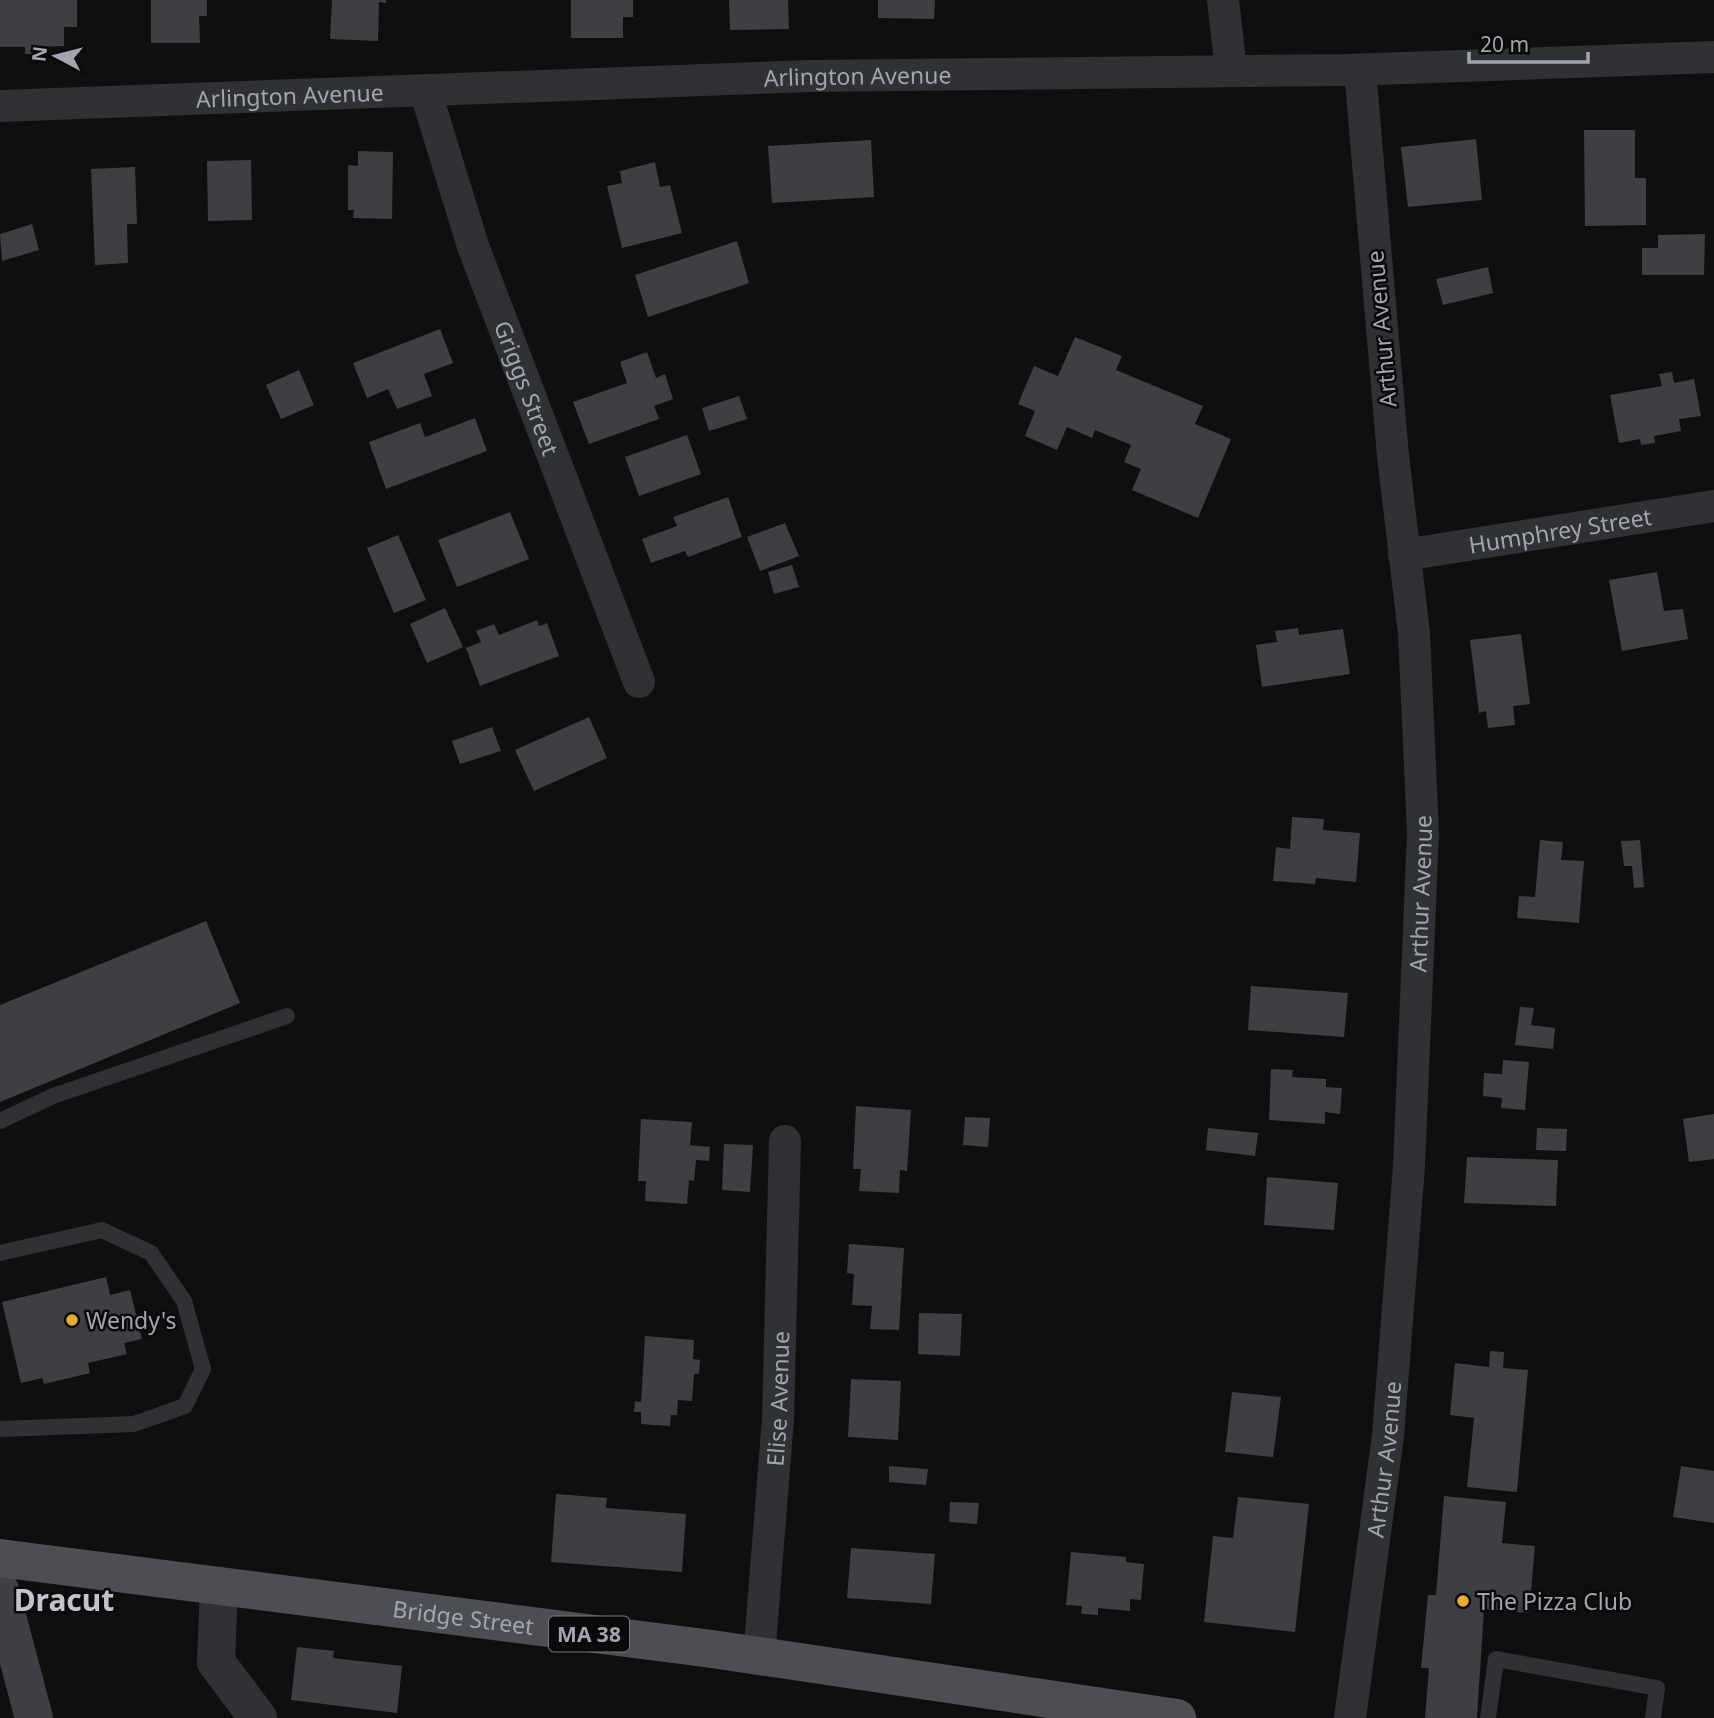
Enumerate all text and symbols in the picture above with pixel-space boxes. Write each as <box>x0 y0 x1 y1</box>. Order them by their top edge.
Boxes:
north arrow <box>21 21 91 91</box>
scale bar <box>1469 21 1588 65</box>
text: 20 m <box>1480 30 1529 58</box>
text: N <box>25 45 53 63</box>
street label: Arlington Avenue <box>763 58 951 94</box>
street label: Arlington Avenue <box>195 76 384 115</box>
street label: Arthur Avenue <box>1358 249 1404 409</box>
street label: Griggs Street <box>487 316 567 460</box>
street label: Humphrey Street <box>1466 500 1654 561</box>
street label: Arthur Avenue <box>1401 814 1439 973</box>
place label: Wendy's <box>86 1304 176 1336</box>
marker: Wendy's <box>64 1312 80 1328</box>
street label: Elise Avenue <box>758 1331 796 1468</box>
street label: Arthur Avenue <box>1358 1380 1408 1539</box>
district label: Dracut <box>14 1579 114 1620</box>
place label: The Pizza Club <box>1477 1585 1632 1617</box>
street label: Bridge Street <box>391 1592 536 1642</box>
marker: The Pizza Club <box>1455 1593 1471 1609</box>
road number: MA 38 <box>549 1616 629 1652</box>

